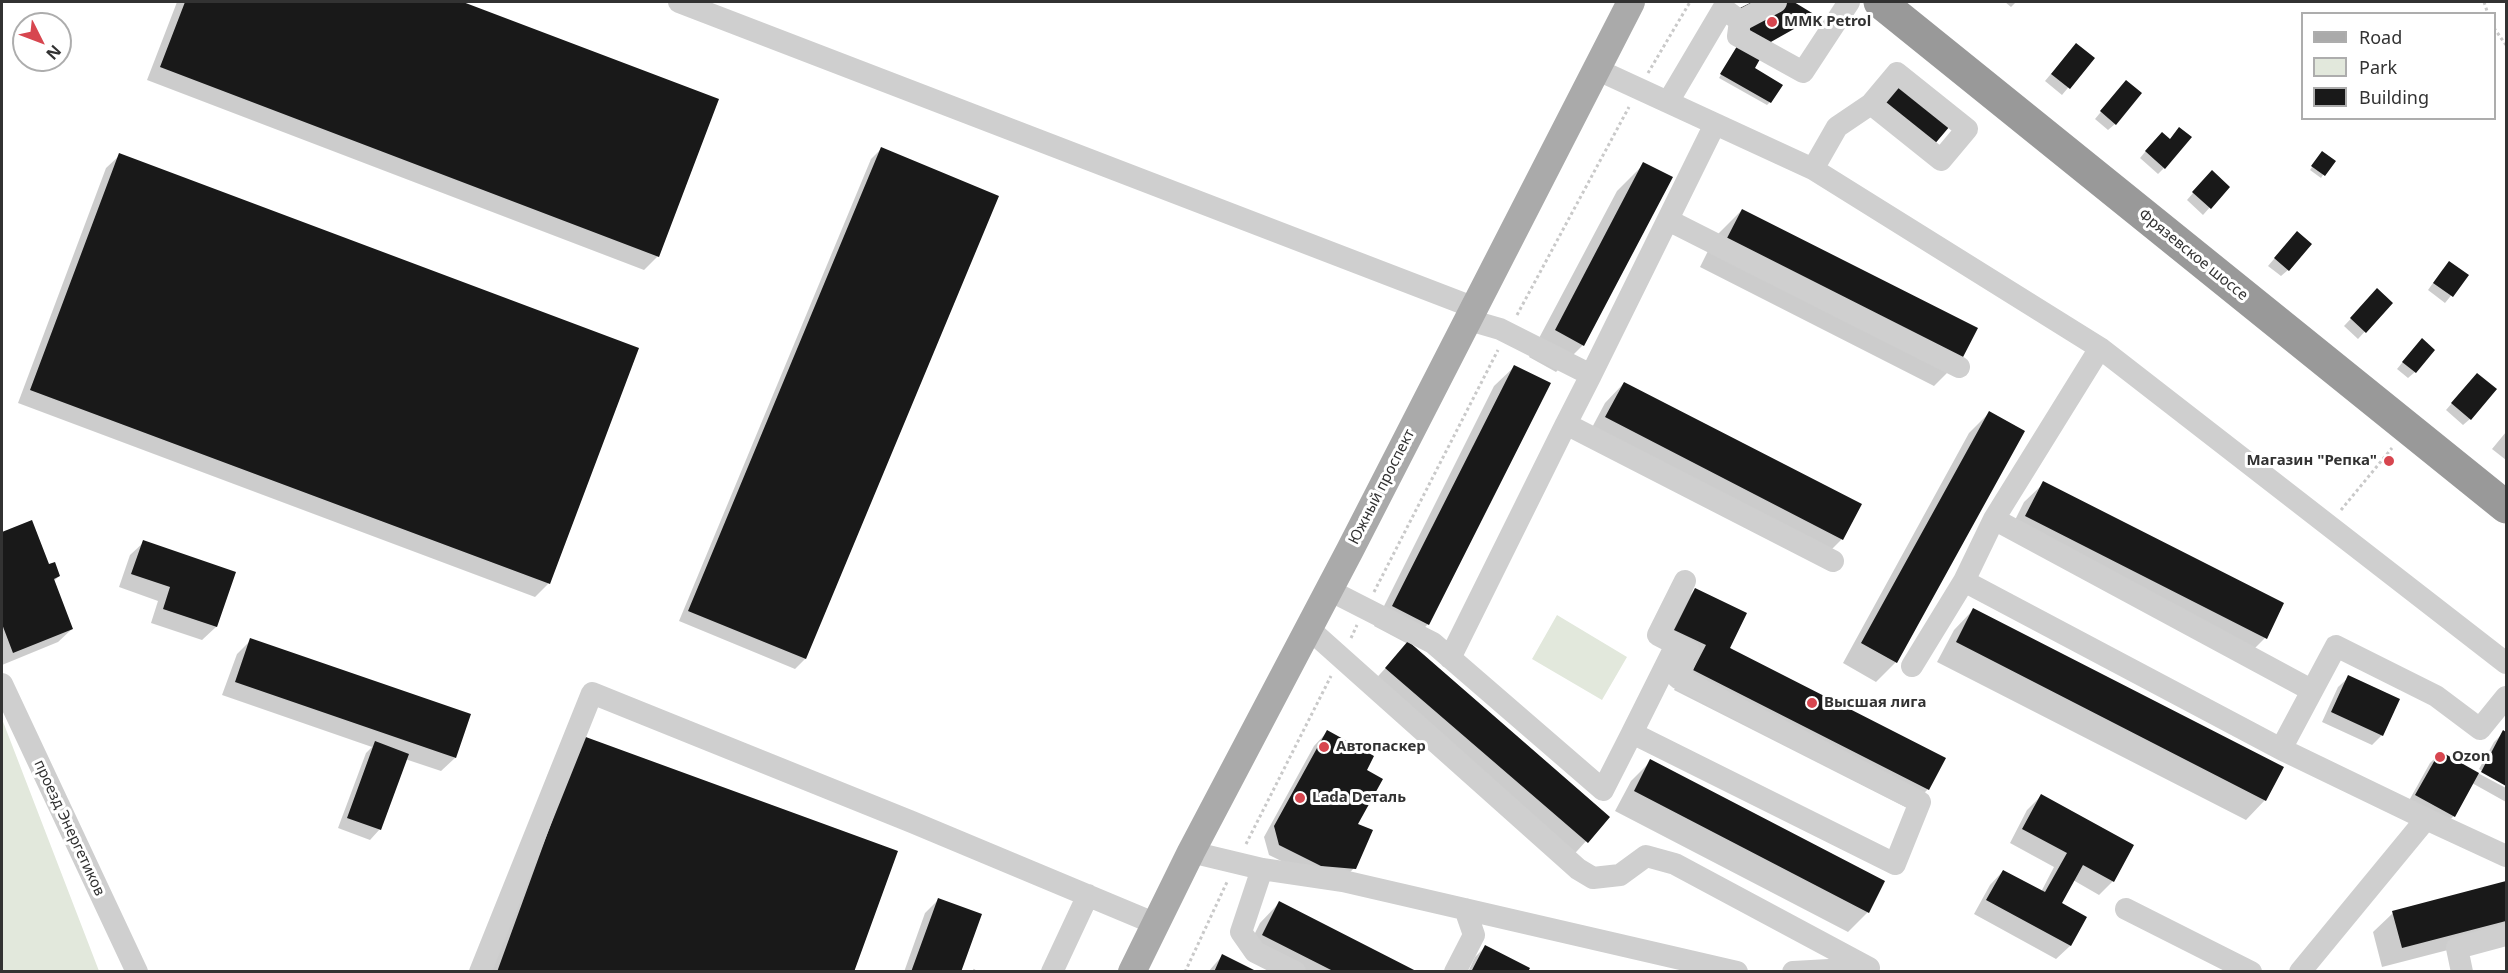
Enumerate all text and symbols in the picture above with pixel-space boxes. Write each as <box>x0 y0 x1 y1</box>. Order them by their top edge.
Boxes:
north arrow <box>12 12 72 72</box>
legend <box>2301 12 2496 120</box>
place label: MMK Petrol <box>1784 13 1871 31</box>
marker: MMK Petrol <box>1765 15 1779 29</box>
text: Road <box>2359 25 2402 49</box>
text: N <box>41 41 66 65</box>
text: Park <box>2359 55 2397 79</box>
text: Building <box>2359 85 2429 109</box>
street label: Фрязевское шоссе <box>2135 205 2251 305</box>
street label: Южный проспект <box>1345 426 1419 548</box>
place label: Магазин "Репка" <box>2246 452 2377 470</box>
marker: Магазин "Репка" <box>2382 454 2396 468</box>
place label: Высшая лига <box>1824 694 1926 712</box>
marker: Высшая лига <box>1805 696 1819 710</box>
place label: Автопаскер <box>1336 738 1426 756</box>
marker: Автопаскер <box>1317 740 1331 754</box>
place label: Ozon <box>2452 748 2490 766</box>
marker: Ozon <box>2433 750 2447 764</box>
street label: проезд Энергетиков <box>30 757 108 899</box>
place label: Lada Dеталь <box>1312 789 1406 807</box>
marker: Lada Dеталь <box>1293 791 1307 805</box>

